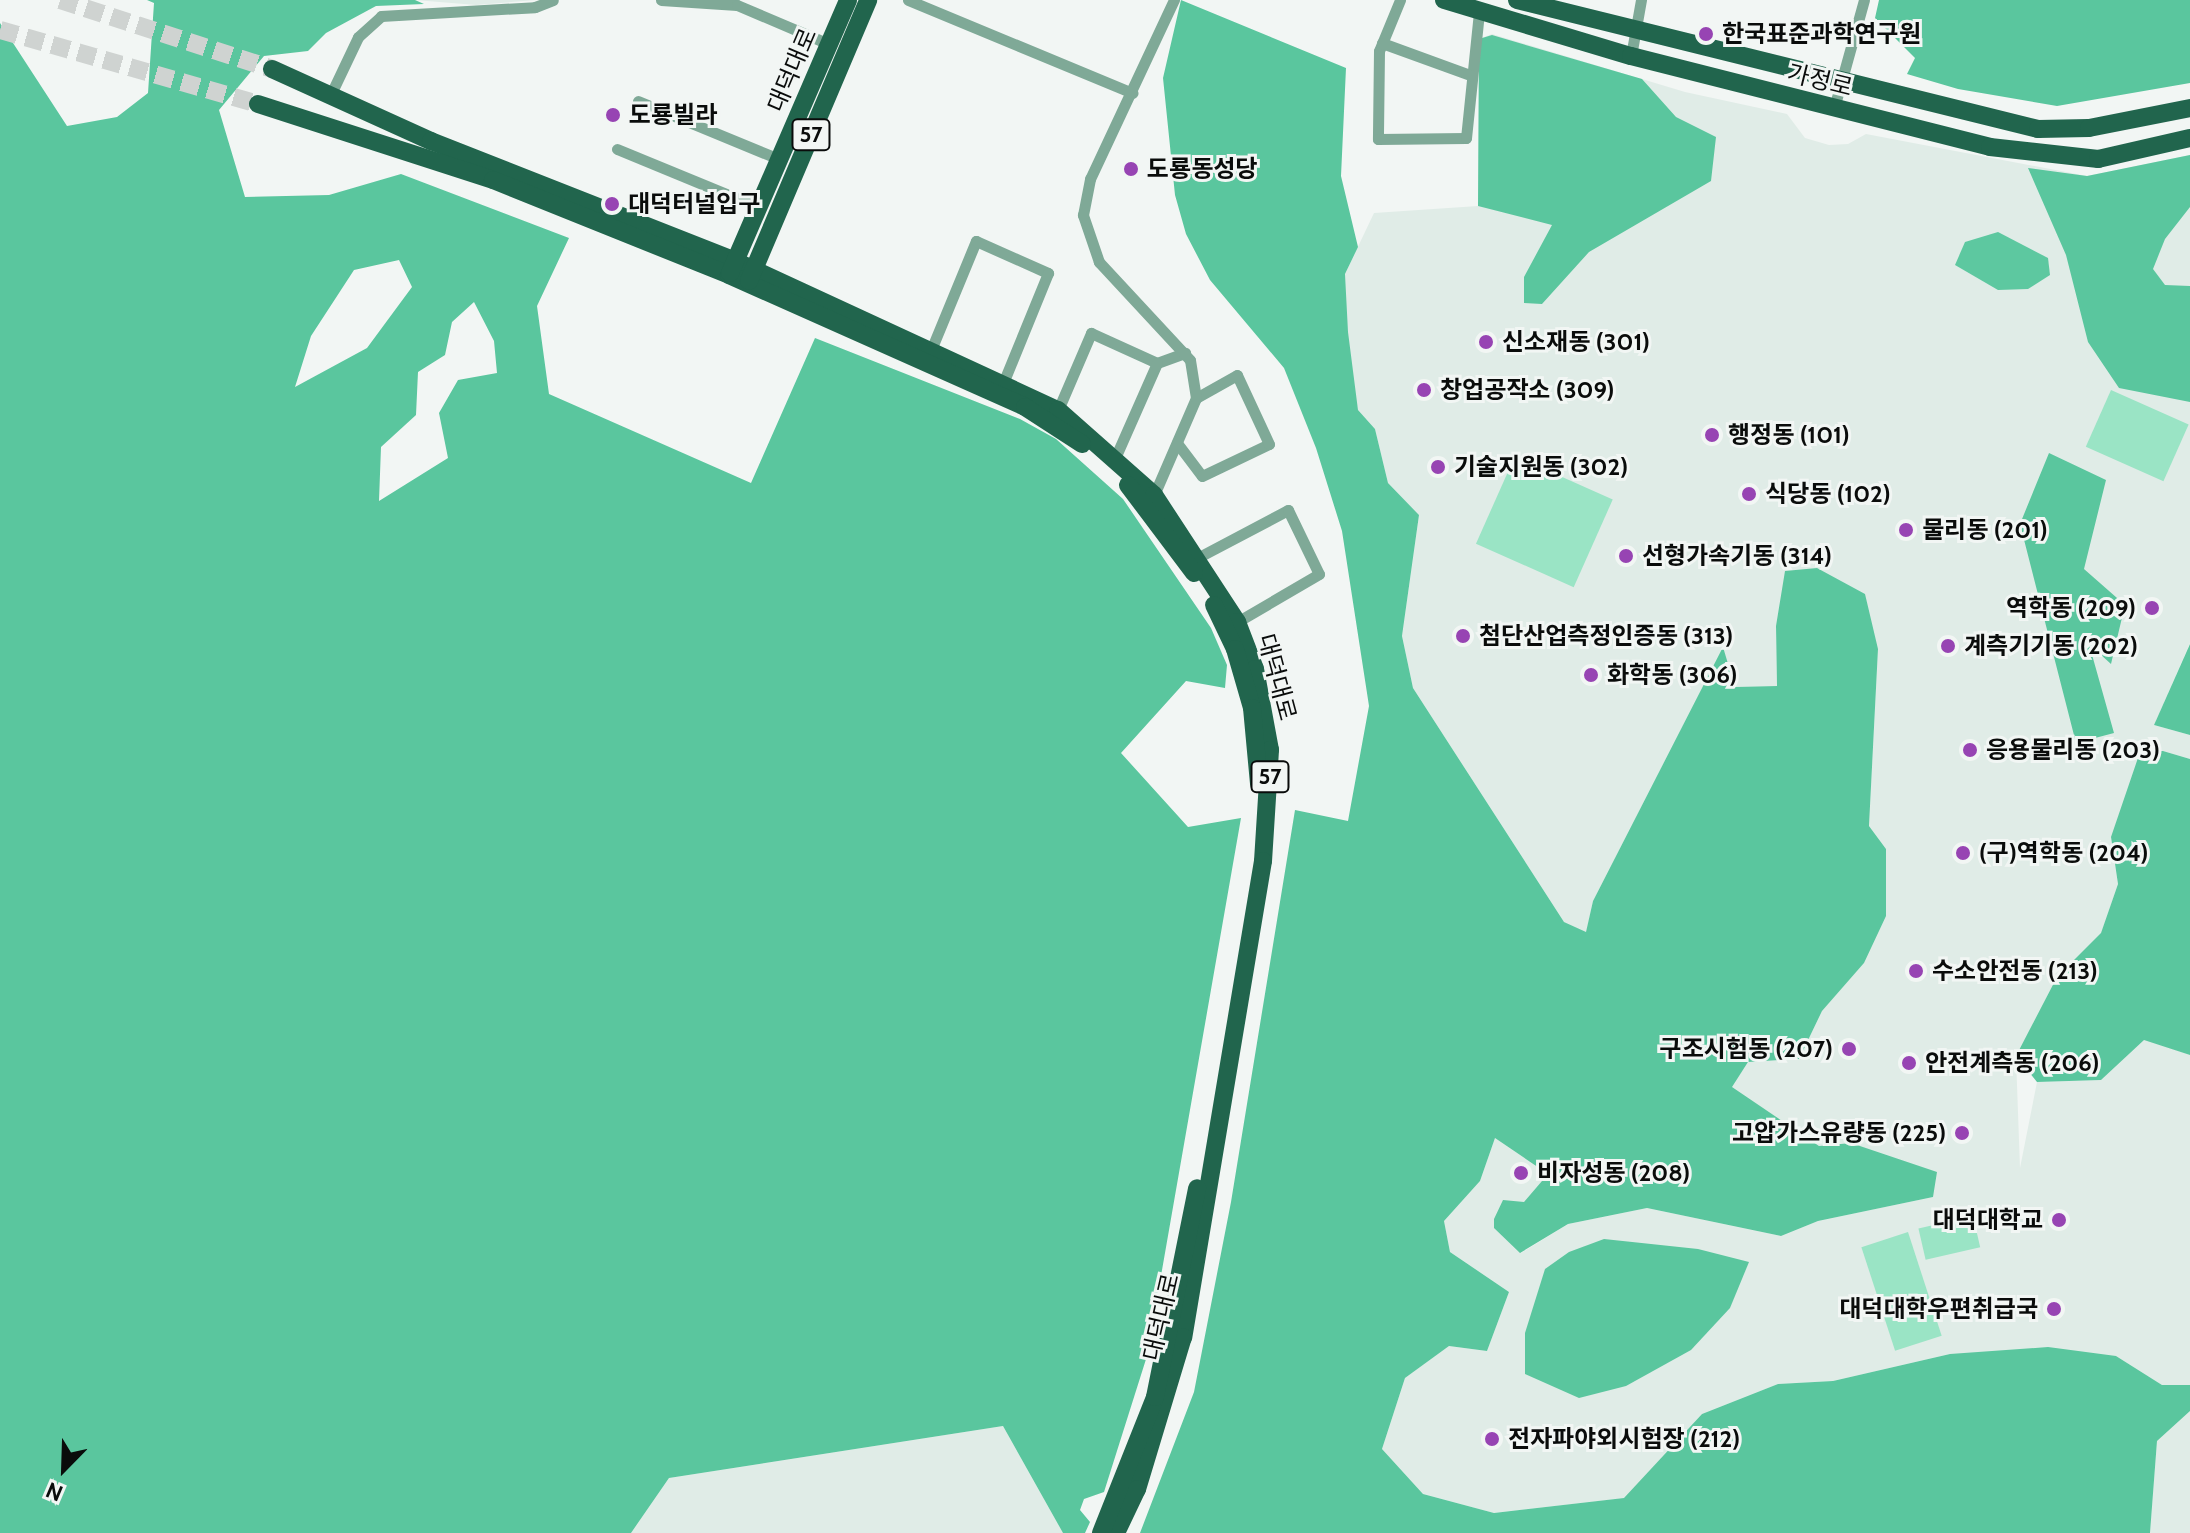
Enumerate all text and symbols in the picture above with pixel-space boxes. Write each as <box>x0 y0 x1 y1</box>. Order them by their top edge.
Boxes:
place label: 한국표준과학연구원 <box>1722 20 1921 48</box>
street label: 대덕대로 <box>761 24 823 116</box>
marker: 한국표준과학연구원 <box>1697 25 1715 43</box>
street label: 가정로 <box>1784 58 1856 102</box>
place label: 도룡빌라 <box>629 101 717 129</box>
marker: 도룡빌라 <box>604 106 622 124</box>
road number: 57 <box>791 117 831 153</box>
place label: 도룡동성당 <box>1147 155 1257 183</box>
marker: 도룡동성당 <box>1122 160 1140 178</box>
place label: 대덕터널입구 <box>628 190 760 218</box>
marker: 대덕터널입구 <box>603 195 621 213</box>
place label: 신소재동 (301) <box>1502 328 1650 356</box>
marker: 신소재동 (301) <box>1477 333 1495 351</box>
place label: 창업공작소 (309) <box>1440 376 1614 404</box>
marker: 창업공작소 (309) <box>1415 381 1433 399</box>
place label: 행정동 (101) <box>1728 421 1850 449</box>
marker: 행정동 (101) <box>1703 426 1721 444</box>
place label: 기술지원동 (302) <box>1454 453 1628 481</box>
marker: 기술지원동 (302) <box>1429 458 1447 476</box>
place label: 식당동 (102) <box>1765 480 1891 508</box>
marker: 식당동 (102) <box>1740 485 1758 503</box>
place label: 물리동 (201) <box>1922 516 2048 544</box>
marker: 물리동 (201) <box>1897 521 1915 539</box>
place label: 선형가속기동 (314) <box>1642 542 1832 570</box>
marker: 선형가속기동 (314) <box>1617 547 1635 565</box>
place label: 역학동 (209) <box>2006 594 2136 622</box>
marker: 역학동 (209) <box>2143 599 2161 617</box>
place label: 첨단산업측정인증동 (313) <box>1479 622 1733 650</box>
marker: 첨단산업측정인증동 (313) <box>1454 627 1472 645</box>
street label: 대덕대로 <box>1252 631 1302 723</box>
place label: 계측기기동 (202) <box>1964 632 2138 660</box>
marker: 계측기기동 (202) <box>1939 637 1957 655</box>
place label: 화학동 (306) <box>1607 661 1737 689</box>
marker: 화학동 (306) <box>1582 666 1600 684</box>
place label: 응용물리동 (203) <box>1986 736 2160 764</box>
marker: 응용물리동 (203) <box>1961 741 1979 759</box>
road number: 57 <box>1250 759 1290 795</box>
place label: (구)역학동 (204) <box>1979 839 2148 867</box>
marker: (구)역학동 (204) <box>1954 844 1972 862</box>
place label: 수소안전동 (213) <box>1932 957 2098 985</box>
marker: 수소안전동 (213) <box>1907 962 1925 980</box>
place label: 구조시험동 (207) <box>1660 1035 1833 1063</box>
marker: 구조시험동 (207) <box>1840 1040 1858 1058</box>
place label: 안전계측동 (206) <box>1925 1049 2099 1077</box>
marker: 안전계측동 (206) <box>1900 1054 1918 1072</box>
place label: 고압가스유량동 (225) <box>1732 1119 1946 1147</box>
marker: 고압가스유량동 (225) <box>1953 1124 1971 1142</box>
place label: 비자성동 (208) <box>1537 1159 1690 1187</box>
marker: 비자성동 (208) <box>1512 1164 1530 1182</box>
place label: 대덕대학교 <box>1933 1206 2043 1234</box>
marker: 대덕대학교 <box>2050 1211 2068 1229</box>
street label: 대덕대로 <box>1137 1271 1185 1363</box>
place label: 대덕대학우편취급국 <box>1839 1295 2038 1323</box>
marker: 대덕대학우편취급국 <box>2045 1300 2063 1318</box>
place label: 전자파야외시험장 (212) <box>1508 1425 1740 1453</box>
north arrow <box>24 1429 104 1509</box>
marker: 전자파야외시험장 (212) <box>1483 1430 1501 1448</box>
text: N <box>42 1476 67 1507</box>

